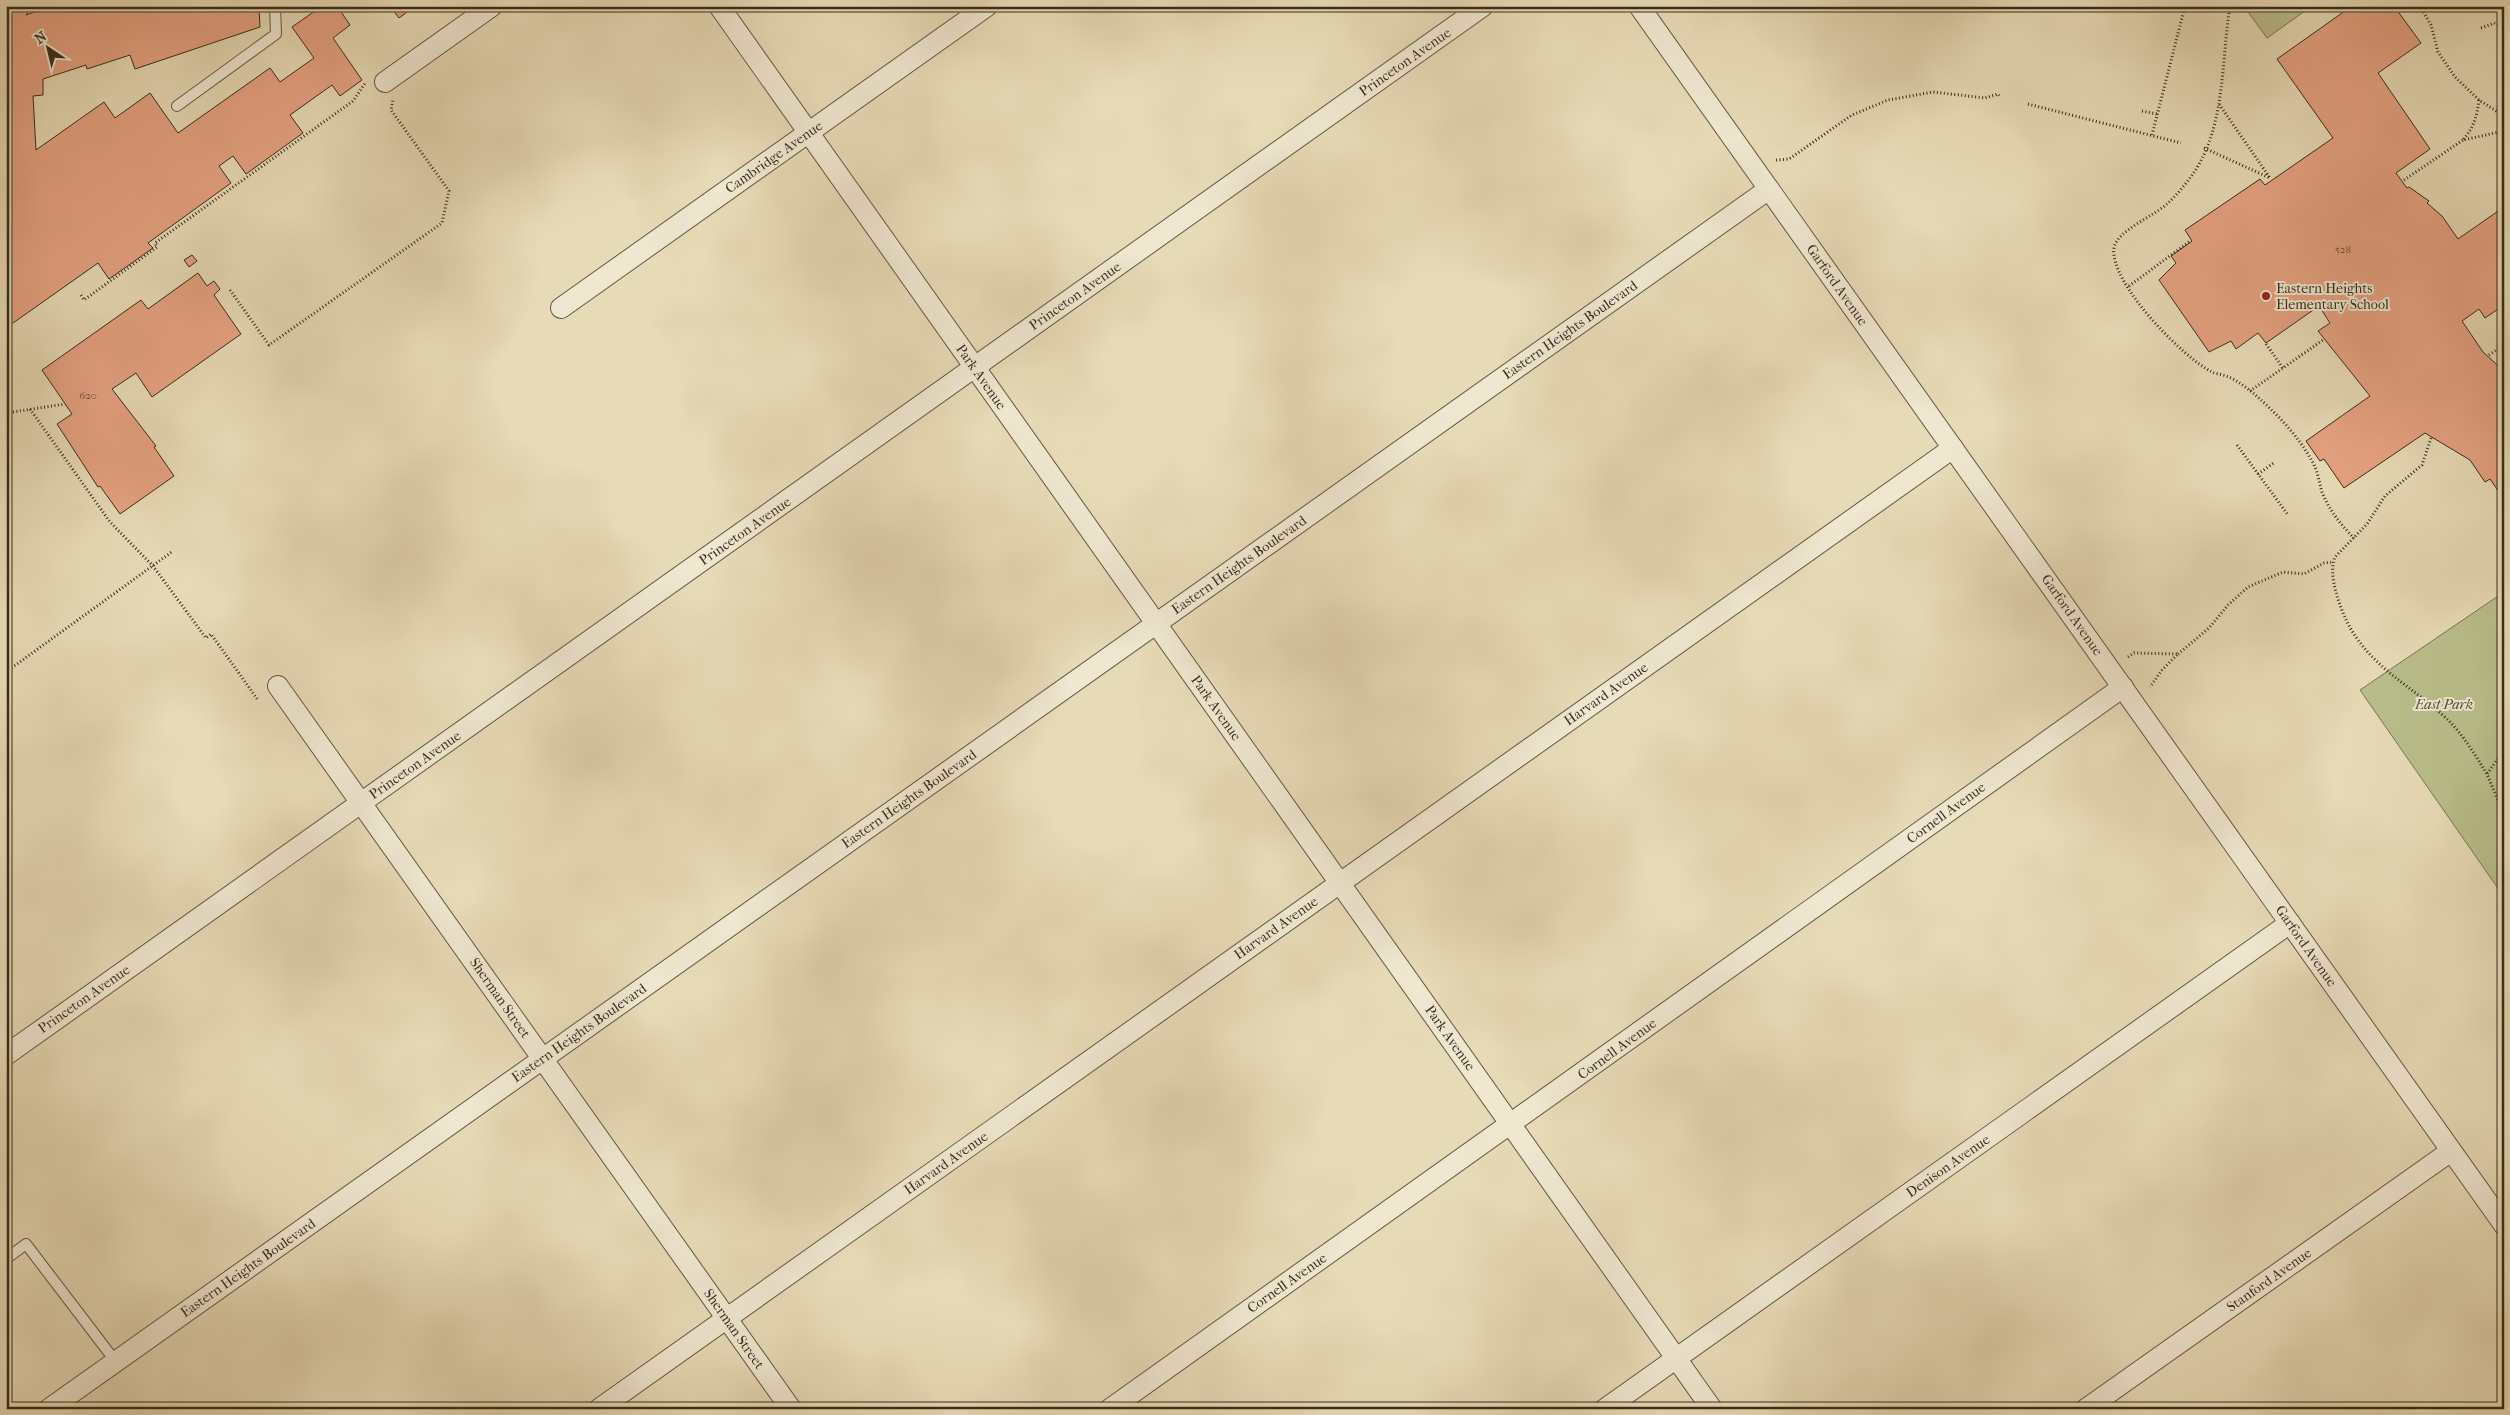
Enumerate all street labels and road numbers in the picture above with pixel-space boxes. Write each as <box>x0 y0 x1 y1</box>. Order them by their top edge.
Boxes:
street label: Princeton Avenue <box>1356 24 1454 100</box>
street label: Cambridge Avenue <box>722 117 826 197</box>
street label: Garford Avenue <box>1803 241 1871 329</box>
street label: Princeton Avenue <box>1026 258 1124 334</box>
street label: Eastern Heights Boulevard <box>1499 277 1641 383</box>
street label: Park Avenue <box>952 341 1010 413</box>
street label: Princeton Avenue <box>696 493 794 569</box>
street label: Eastern Heights Boulevard <box>1168 512 1310 618</box>
street label: Garford Avenue <box>2038 571 2106 659</box>
street label: Harvard Avenue <box>1561 659 1651 729</box>
street label: Park Avenue <box>1187 672 1245 744</box>
street label: Princeton Avenue <box>366 727 464 803</box>
street label: Eastern Heights Boulevard <box>838 746 980 852</box>
street label: Cornell Avenue <box>1903 779 1989 847</box>
street label: Harvard Avenue <box>1231 893 1321 963</box>
street label: Garford Avenue <box>2272 902 2340 990</box>
street label: Sherman Street <box>466 955 534 1041</box>
street label: Princeton Avenue <box>35 961 133 1037</box>
street label: Eastern Heights Boulevard <box>508 980 650 1086</box>
street label: Park Avenue <box>1421 1002 1479 1074</box>
street label: Cornell Avenue <box>1574 1015 1660 1083</box>
street label: Harvard Avenue <box>901 1128 991 1198</box>
street label: Denison Avenue <box>1903 1131 1993 1201</box>
street label: Eastern Heights Boulevard <box>177 1215 319 1321</box>
street label: Stanford Avenue <box>2223 1244 2315 1316</box>
street label: Cornell Avenue <box>1244 1249 1330 1317</box>
street label: Sherman Street <box>700 1286 768 1372</box>

